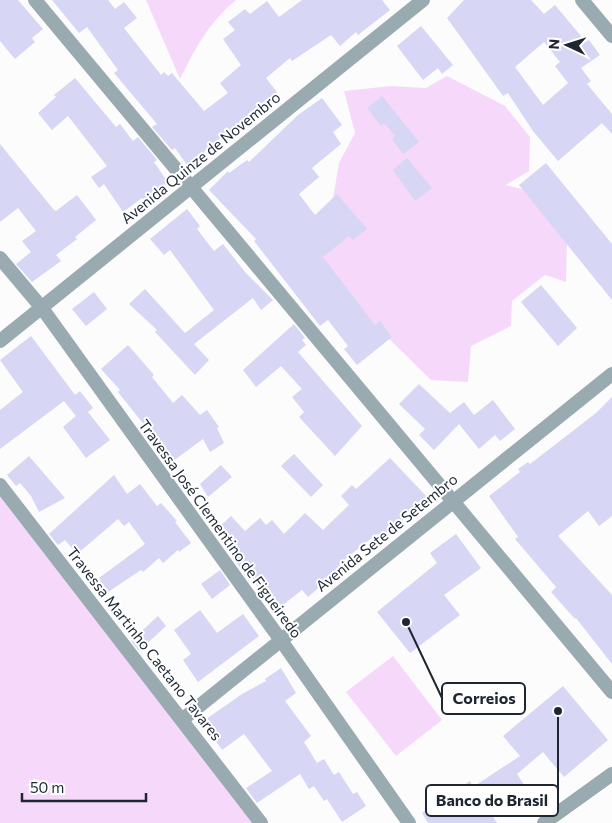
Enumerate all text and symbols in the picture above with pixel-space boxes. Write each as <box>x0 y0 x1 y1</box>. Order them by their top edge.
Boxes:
north arrow <box>542 20 592 70</box>
text: N <box>545 38 562 50</box>
street label: Avenida Quinze de Novembro <box>117 87 284 227</box>
street label: Travessa José Clementino de Figueiredo <box>135 416 306 641</box>
street label: Avenida Sete de Setembro <box>312 470 461 595</box>
street label: Travessa Martinho Caetano Tavares <box>64 543 226 744</box>
callout: Correios <box>442 683 525 714</box>
text: Correios <box>452 688 516 707</box>
scale bar <box>22 770 146 802</box>
text: 50 m <box>30 778 64 796</box>
callout: Banco do Brasil <box>426 785 558 816</box>
text: Banco do Brasil <box>436 790 548 809</box>

